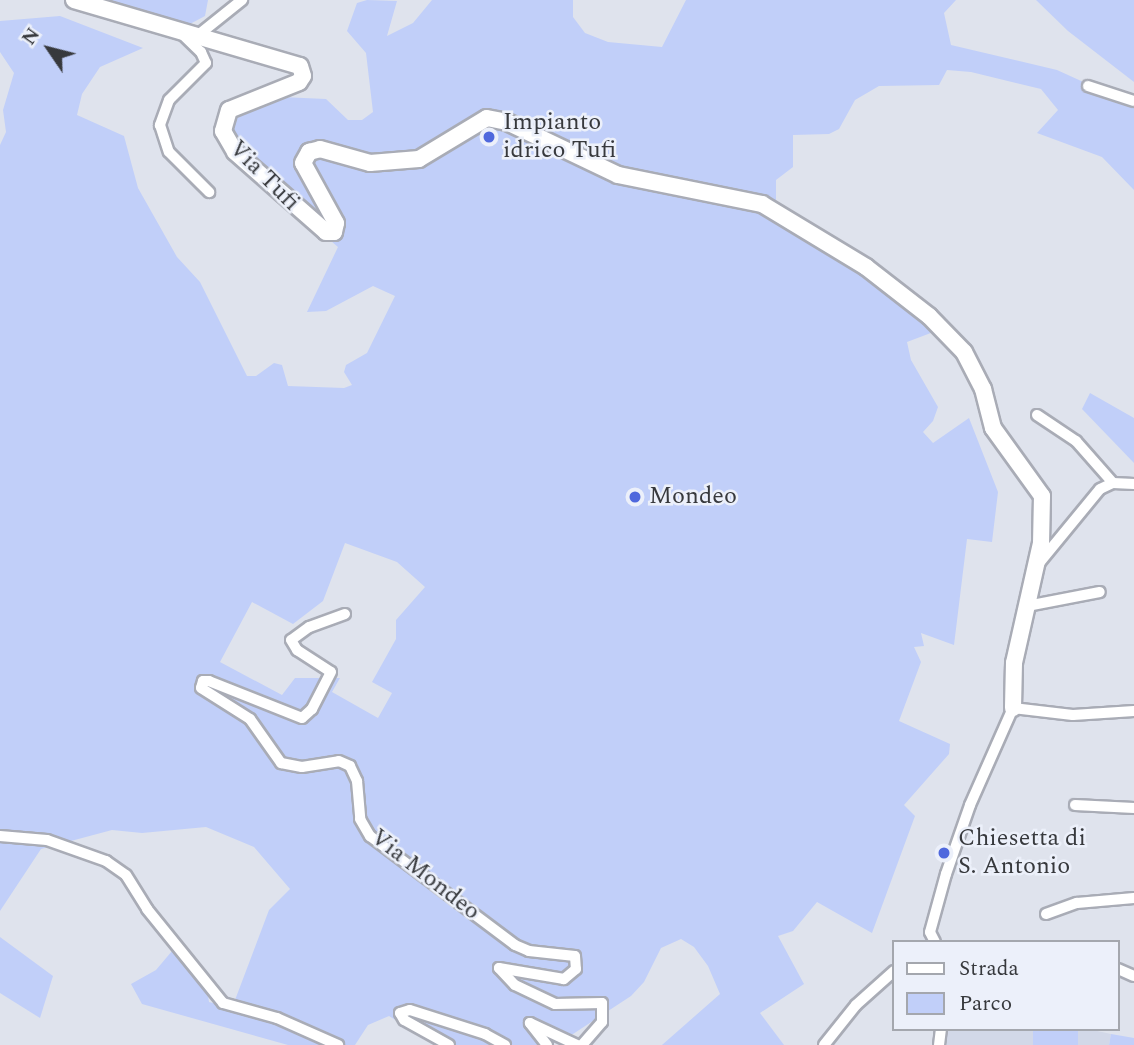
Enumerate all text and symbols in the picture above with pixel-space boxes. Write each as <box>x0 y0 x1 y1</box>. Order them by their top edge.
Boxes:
north arrow <box>14 14 84 84</box>
text: N <box>15 22 48 51</box>
place label: Impianto idrico Tufi <box>503 109 617 165</box>
marker: Impianto idrico Tufi <box>481 129 497 145</box>
street label: Via Tufi <box>223 135 305 217</box>
place label: Mondeo <box>649 483 737 511</box>
marker: Mondeo <box>627 489 643 505</box>
street label: Via Mondeo <box>365 823 485 927</box>
place label: Chiesetta di S. Antonio <box>958 825 1086 881</box>
marker: Chiesetta di S. Antonio <box>936 845 952 861</box>
legend <box>892 940 1120 1031</box>
text: Strada <box>959 953 1019 985</box>
text: Parco <box>959 988 1012 1020</box>

